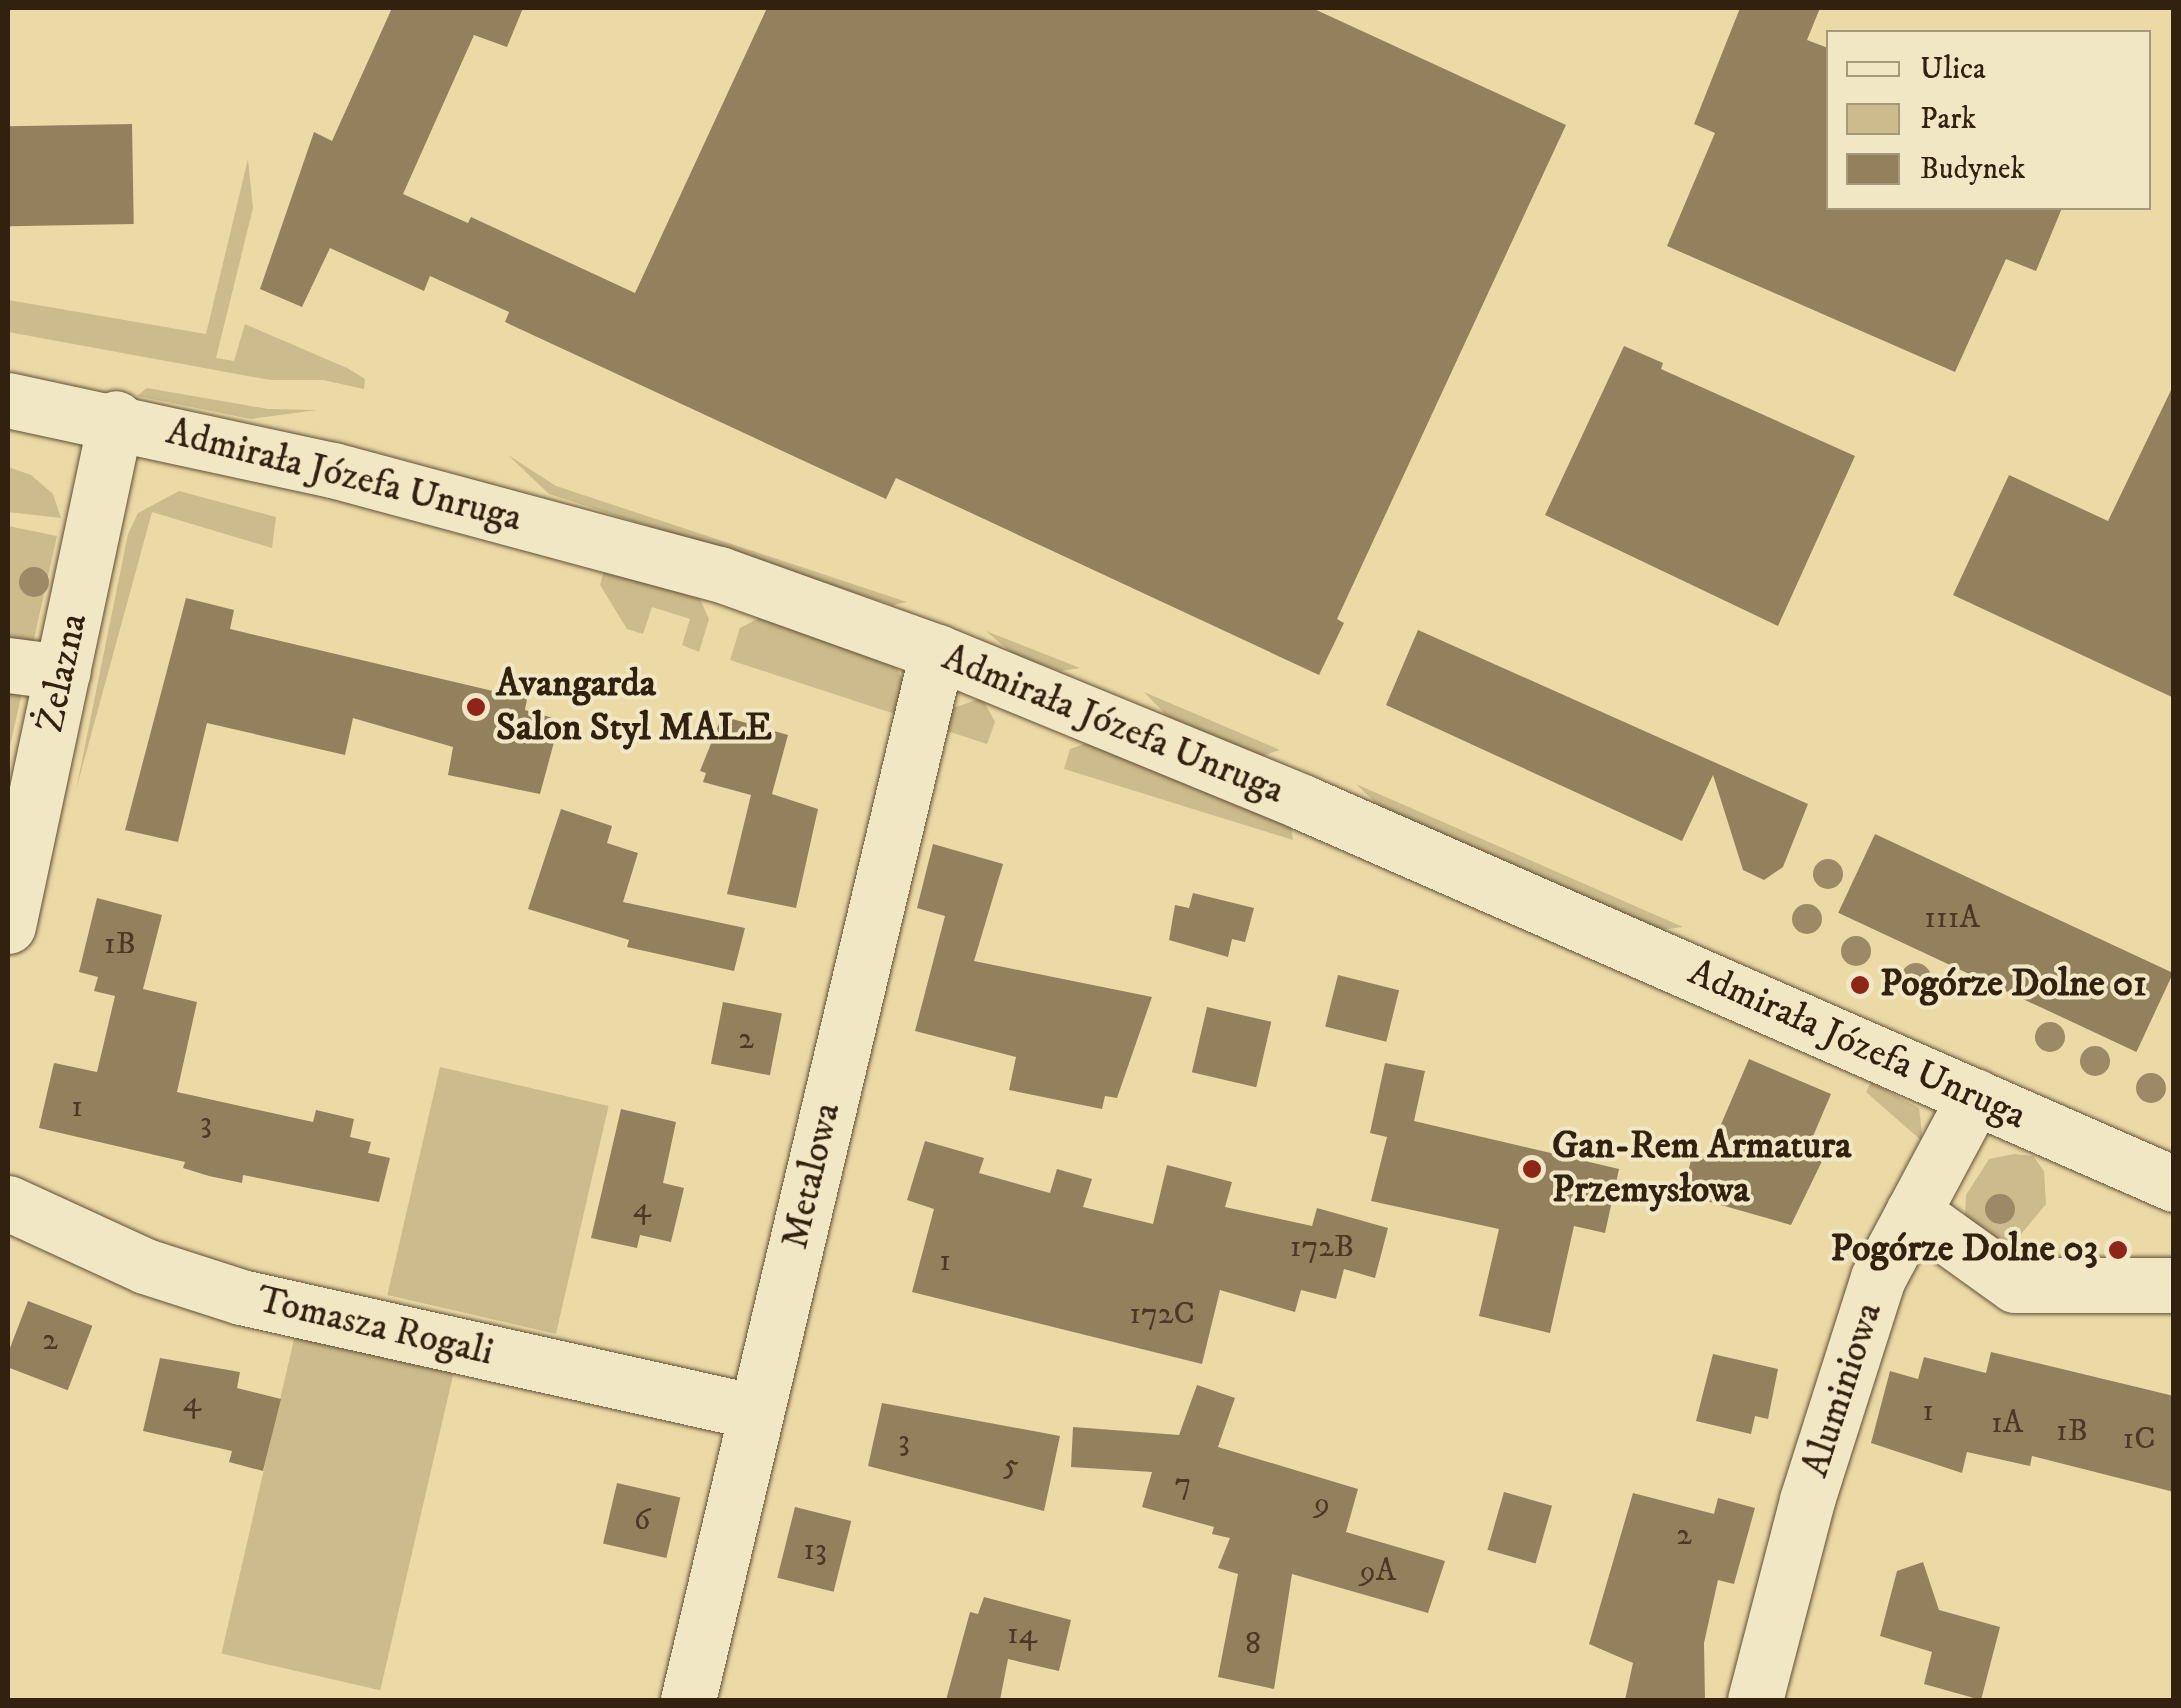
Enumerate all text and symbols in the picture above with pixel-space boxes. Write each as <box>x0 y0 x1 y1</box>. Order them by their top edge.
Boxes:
legend <box>1826 30 2151 210</box>
text: Ulica <box>1920 51 1986 88</box>
text: Park <box>1920 101 1976 138</box>
text: Budynek <box>1920 151 2025 188</box>
street label: Admirała Józefa Unruga <box>162 410 526 542</box>
street label: Żelazna <box>28 609 98 737</box>
street label: Admirała Józefa Unruga <box>935 636 1291 814</box>
place label: Avangarda Salon Styl MALE <box>496 662 772 752</box>
marker: Avangarda Salon Styl MALE <box>465 696 487 718</box>
house number: 111A <box>1924 899 1980 937</box>
house number: 1B <box>104 925 136 963</box>
street label: Admirała Józefa Unruga <box>1681 950 2033 1140</box>
place label: Pogórze Dolne 01 <box>1880 962 2147 1008</box>
marker: Pogórze Dolne 01 <box>1849 974 1871 996</box>
house number: 2 <box>738 1020 754 1058</box>
house number: 1 <box>71 1088 83 1126</box>
street label: Metalowa <box>773 1099 851 1253</box>
house number: 3 <box>200 1104 212 1142</box>
place label: Gan-Rem Armatura Przemysłowa <box>1552 1124 1851 1214</box>
marker: Gan-Rem Armatura Przemysłowa <box>1521 1158 1543 1180</box>
house number: 4 <box>633 1189 651 1227</box>
place label: Pogórze Dolne 03 <box>1831 1227 2098 1273</box>
house number: 172B <box>1290 1228 1354 1266</box>
marker: Pogórze Dolne 03 <box>2107 1239 2129 1261</box>
house number: 1 <box>939 1242 951 1280</box>
street label: Tomasza Rogali <box>253 1278 497 1376</box>
house number: 172C <box>1129 1295 1195 1333</box>
street label: Aluminiowa <box>1793 1297 1893 1483</box>
house number: 2 <box>42 1321 58 1359</box>
house number: 4 <box>183 1383 201 1421</box>
house number: 1 <box>1922 1392 1934 1430</box>
house number: 1A <box>1991 1404 2023 1442</box>
house number: 1B <box>2056 1412 2088 1450</box>
house number: 1C <box>2122 1420 2156 1458</box>
house number: 3 <box>898 1422 910 1460</box>
house number: 5 <box>1003 1446 1019 1484</box>
house number: 7 <box>1175 1465 1191 1503</box>
house number: 9 <box>1314 1484 1330 1522</box>
house number: 6 <box>634 1501 650 1539</box>
house number: 2 <box>1676 1516 1692 1554</box>
house number: 13 <box>803 1531 827 1569</box>
house number: 9A <box>1360 1552 1396 1590</box>
house number: 14 <box>1007 1615 1037 1653</box>
house number: 8 <box>1245 1625 1261 1663</box>

